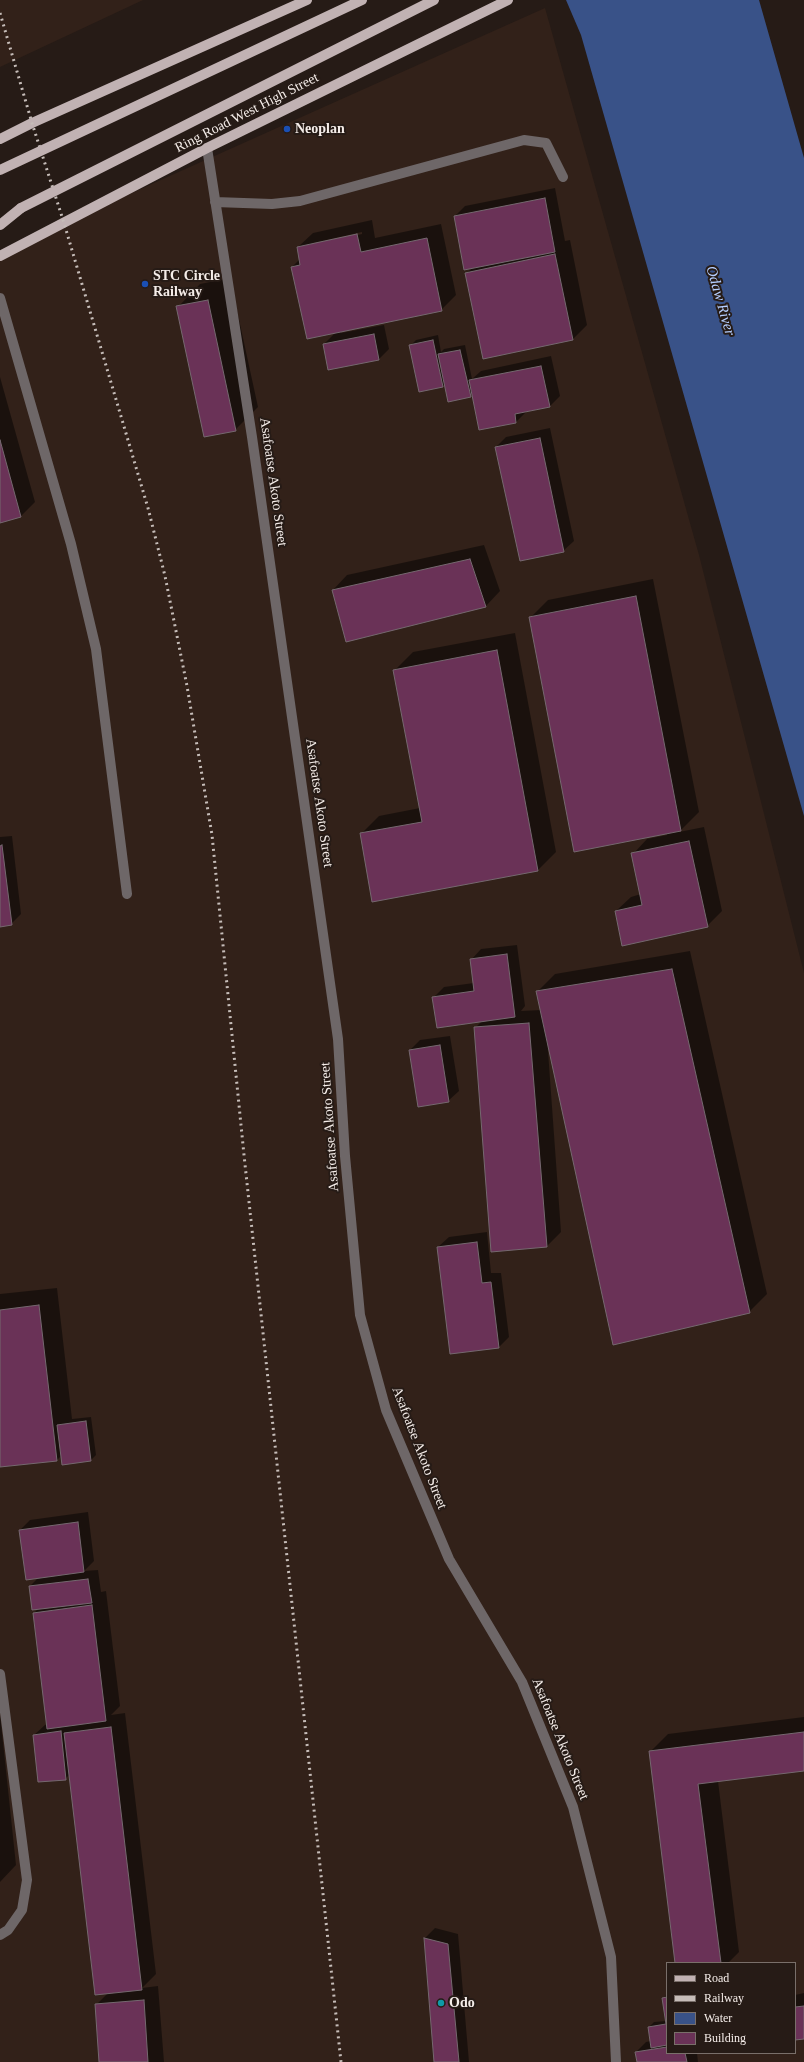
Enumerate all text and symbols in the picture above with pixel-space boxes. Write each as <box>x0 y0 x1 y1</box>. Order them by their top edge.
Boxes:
street label: Ring Road West High Street <box>172 69 322 157</box>
place label: Neoplan <box>295 121 345 137</box>
marker: Neoplan <box>282 124 292 134</box>
water label: Odaw River <box>701 264 739 338</box>
place label: STC Circle Railway <box>153 268 220 300</box>
marker: STC Circle Railway <box>140 279 150 289</box>
street label: Asafoatse Akoto Street <box>256 417 290 547</box>
street label: Asafoatse Akoto Street <box>302 738 336 868</box>
street label: Asafoatse Akoto Street <box>317 1062 343 1192</box>
street label: Asafoatse Akoto Street <box>388 1384 450 1512</box>
street label: Asafoatse Akoto Street <box>528 1676 592 1802</box>
legend <box>666 1962 796 2054</box>
text: Road <box>704 1971 729 1985</box>
text: Railway <box>704 1991 744 2005</box>
place label: Odo <box>449 1995 475 2011</box>
marker: Odo <box>436 1998 446 2008</box>
text: Water <box>704 2011 732 2025</box>
text: Building <box>704 2031 746 2045</box>

